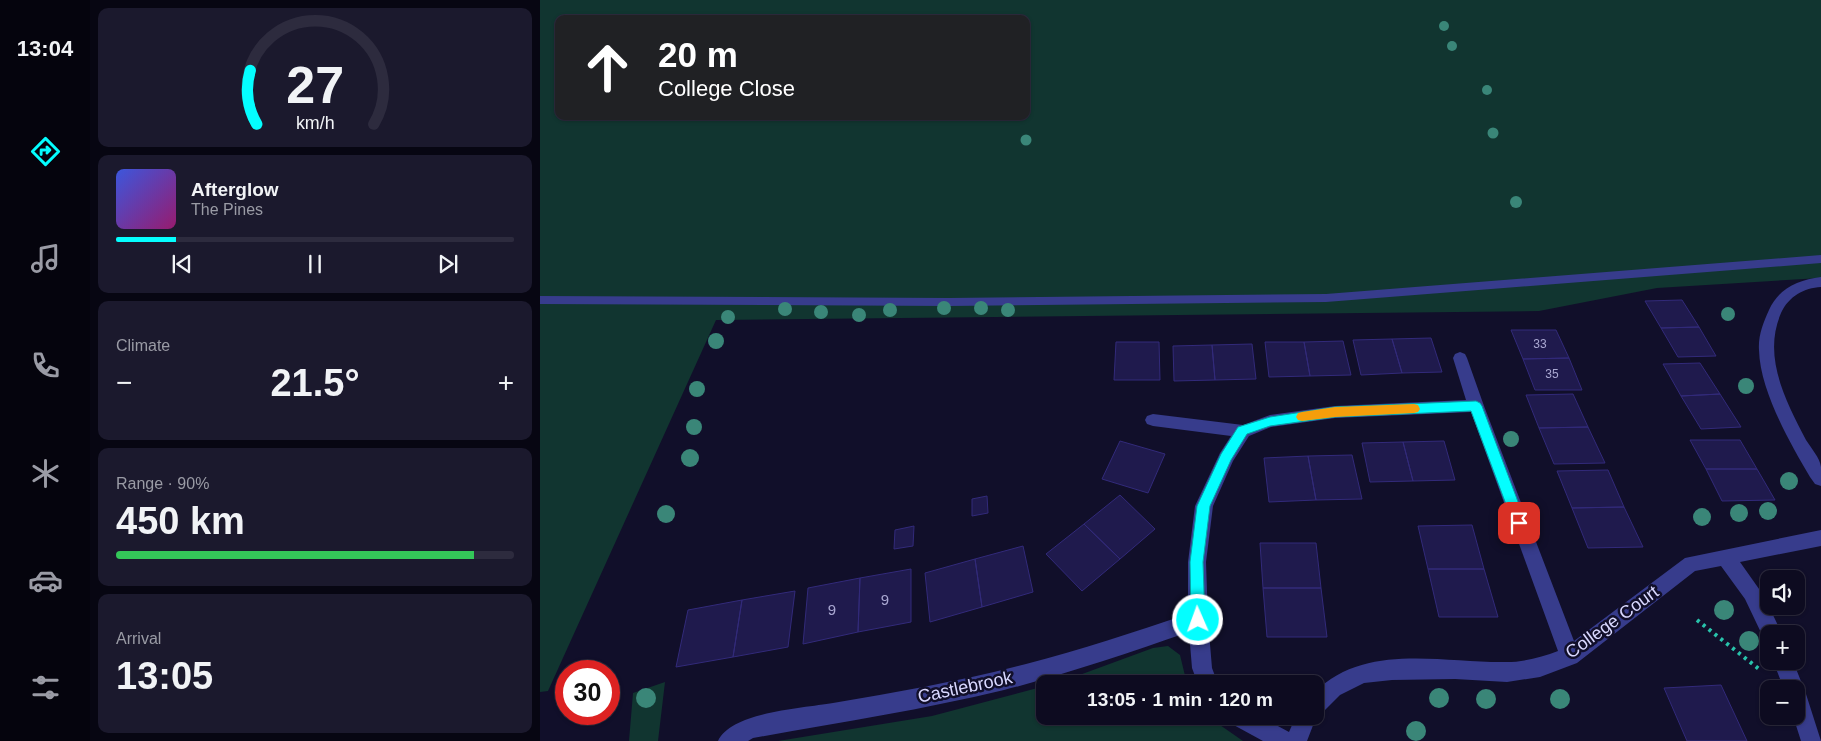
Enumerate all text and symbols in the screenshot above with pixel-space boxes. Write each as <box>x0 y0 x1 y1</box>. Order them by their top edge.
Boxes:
icon: ahead <box>575 35 640 100</box>
text: 20 m <box>658 35 738 74</box>
text: 13:04 <box>17 36 73 61</box>
text: 27 <box>286 56 344 114</box>
text: College Close <box>658 76 795 101</box>
text: km/h <box>296 113 334 133</box>
icon: directions <box>28 134 63 169</box>
text: Afterglow <box>191 179 279 200</box>
text: The Pines <box>191 201 263 218</box>
icon: music <box>28 241 63 276</box>
icon: previous <box>168 250 196 278</box>
icon: pause <box>301 250 329 278</box>
icon: next <box>434 250 462 278</box>
text: Climate <box>116 337 170 354</box>
house number: 33 <box>1533 337 1547 351</box>
icon: phone <box>28 348 63 383</box>
text: 21.5° <box>270 362 360 404</box>
text: − <box>116 367 132 398</box>
text: + <box>498 367 514 398</box>
house number: 35 <box>1545 367 1559 381</box>
icon: climate <box>28 456 63 491</box>
text: Range · 90% <box>116 475 209 492</box>
text: 450 km <box>116 500 245 542</box>
pin <box>1498 502 1540 544</box>
icon: arrive <box>1505 509 1533 537</box>
icon: car <box>28 563 63 598</box>
map controls <box>1760 570 1805 725</box>
button: sound <box>1760 570 1805 615</box>
street label: College Court <box>1562 582 1662 662</box>
house number: 9 <box>881 591 889 608</box>
position arrow <box>1171 593 1223 645</box>
house number: 9 <box>828 601 836 618</box>
button: + <box>1760 625 1805 670</box>
text: Arrival <box>116 630 161 647</box>
text: 13:05 <box>116 655 213 697</box>
speed limit sign: 30 <box>555 660 620 725</box>
street label: Castlebrook <box>916 667 1015 707</box>
icon: filters <box>28 670 63 705</box>
button: − <box>1760 680 1805 725</box>
text: 13:05 · 1 min · 120 m <box>1087 689 1273 710</box>

